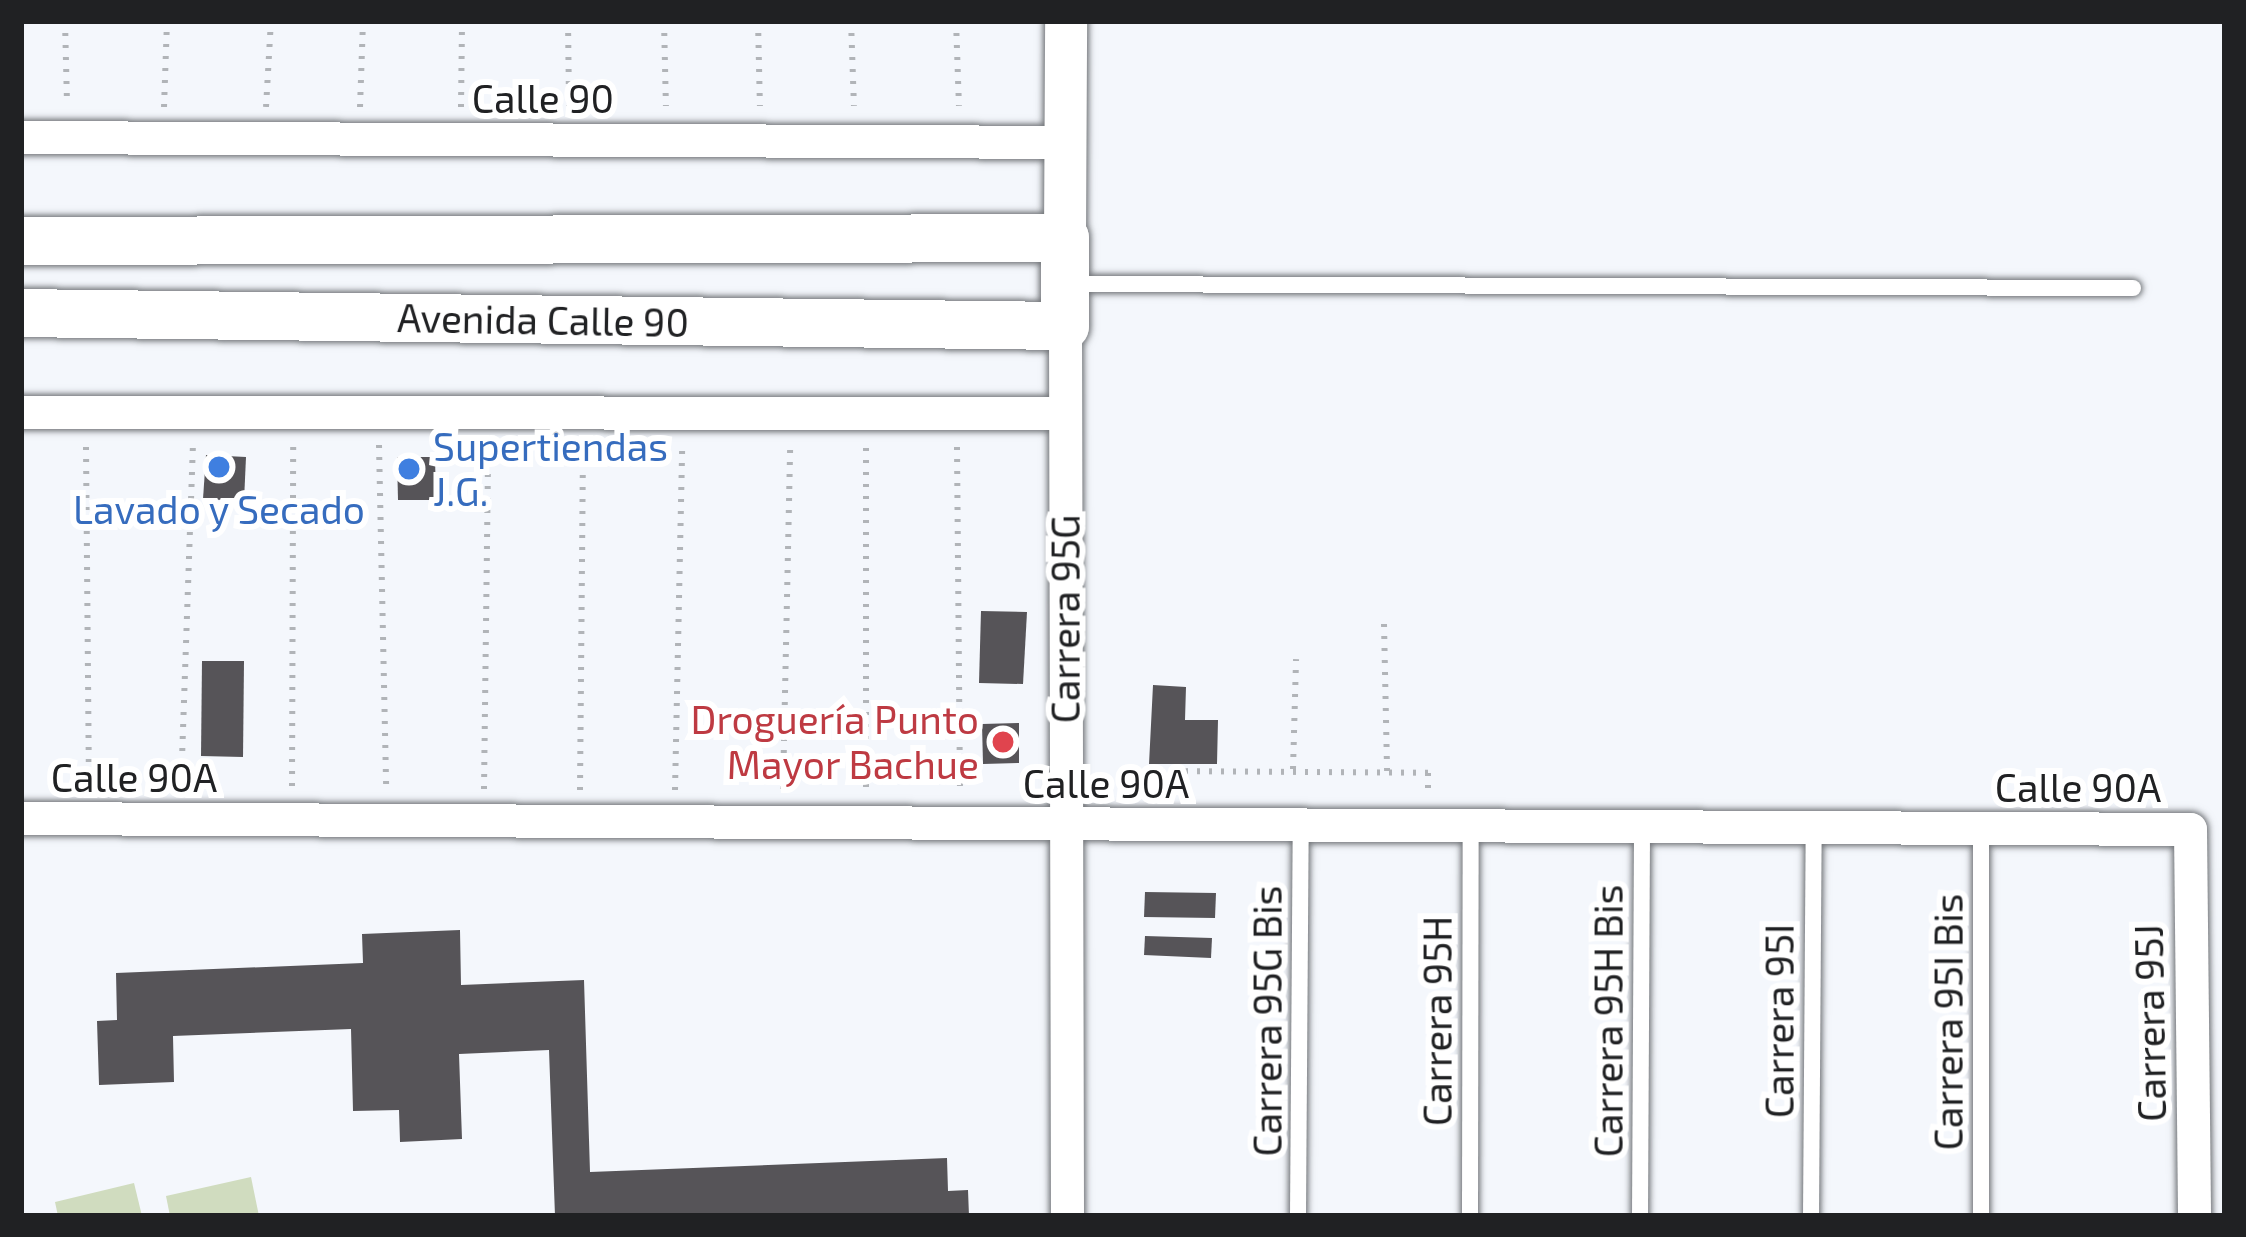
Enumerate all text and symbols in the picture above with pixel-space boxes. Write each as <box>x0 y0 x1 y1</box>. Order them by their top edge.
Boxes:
street label: Calle 90 <box>472 75 614 121</box>
street label: Avenida Calle 90 <box>397 294 689 346</box>
place label: Supertiendas J.G. <box>433 424 668 515</box>
marker: Lavado y Secado <box>206 454 232 480</box>
marker: Supertiendas J.G. <box>396 456 422 482</box>
place label: Lavado y Secado <box>72 486 366 532</box>
street label: Carrera 95G <box>1042 515 1088 723</box>
place label: Droguería Punto Mayor Bachue <box>691 697 979 788</box>
marker: Droguería Punto Mayor Bachue <box>990 729 1016 755</box>
street label: Calle 90A <box>51 754 217 800</box>
street label: Calle 90A <box>1023 760 1189 806</box>
street label: Calle 90A <box>1995 764 2161 810</box>
street label: Carrera 95G Bis <box>1244 885 1290 1157</box>
street label: Carrera 95H Bis <box>1585 885 1631 1157</box>
street label: Carrera 95I Bis <box>1925 894 1971 1150</box>
street label: Carrera 95H <box>1414 916 1460 1126</box>
street label: Carrera 95I <box>1756 924 1802 1118</box>
street label: Carrera 95J <box>2125 924 2175 1122</box>

